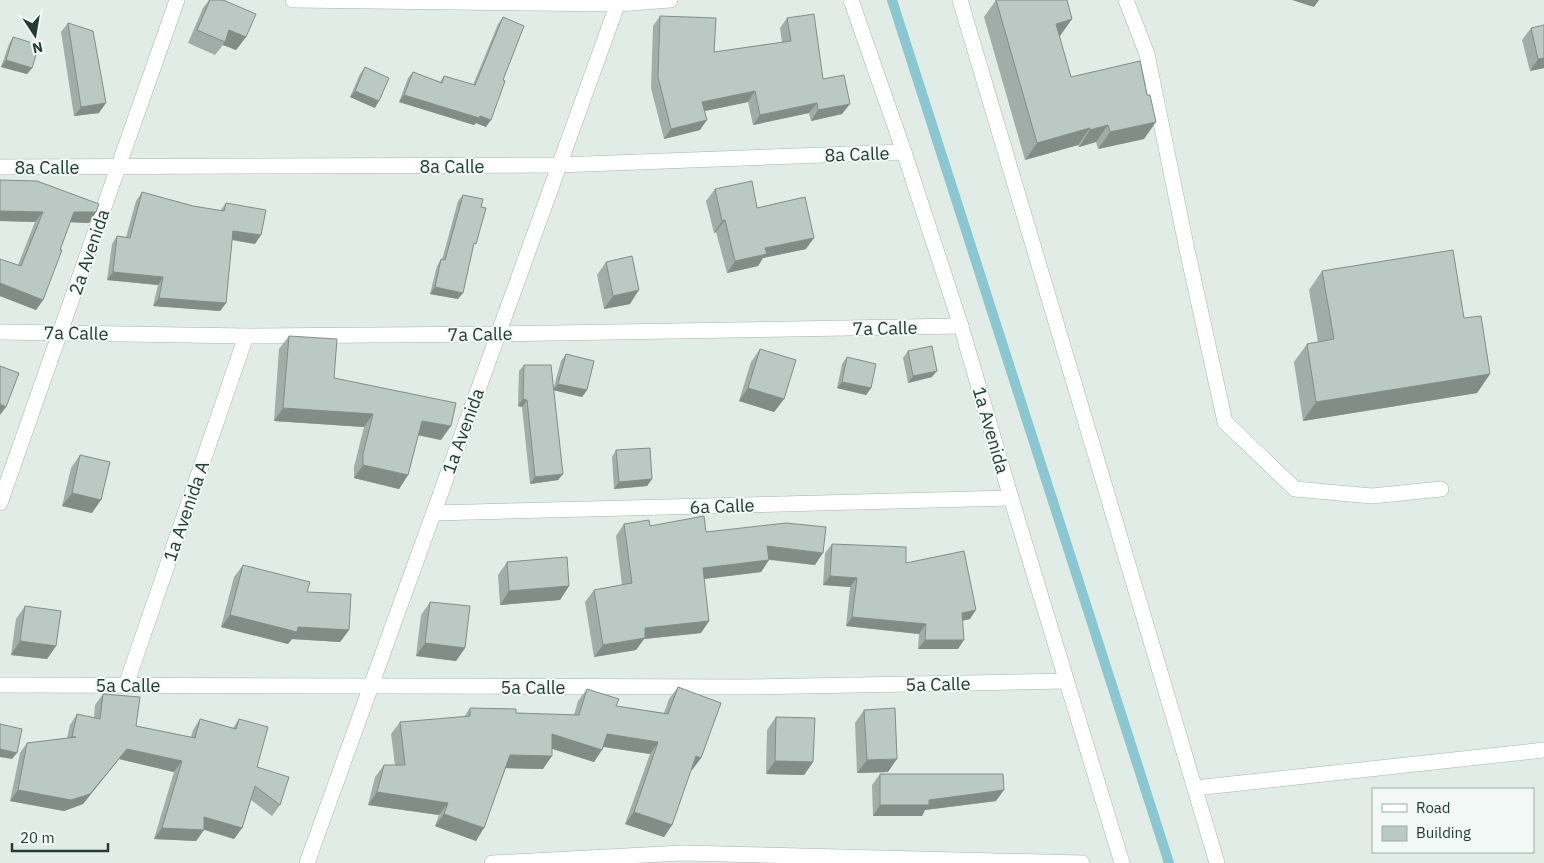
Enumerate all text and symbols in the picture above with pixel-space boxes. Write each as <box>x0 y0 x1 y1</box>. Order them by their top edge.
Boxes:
north arrow <box>10 10 60 60</box>
text: N <box>31 38 45 58</box>
street label: 8a Calle <box>824 141 890 167</box>
street label: 8a Calle <box>419 155 485 178</box>
street label: 8a Calle <box>14 156 80 179</box>
street label: 2a Avenida <box>64 206 115 298</box>
street label: 7a Calle <box>852 316 918 340</box>
street label: 7a Calle <box>43 321 109 345</box>
street label: 7a Calle <box>447 322 513 346</box>
street label: 1a Avenida <box>968 384 1014 476</box>
street label: 1a Avenida <box>437 385 489 477</box>
street label: 1a Avenida A <box>158 457 214 564</box>
street label: 6a Calle <box>689 493 755 519</box>
street label: 5a Calle <box>905 672 971 696</box>
street label: 5a Calle <box>95 674 161 697</box>
street label: 5a Calle <box>500 676 566 699</box>
legend <box>1372 788 1534 853</box>
text: Road <box>1416 798 1451 817</box>
scale bar <box>12 820 109 852</box>
text: Building <box>1416 823 1471 842</box>
text: 20 m <box>20 828 55 847</box>

